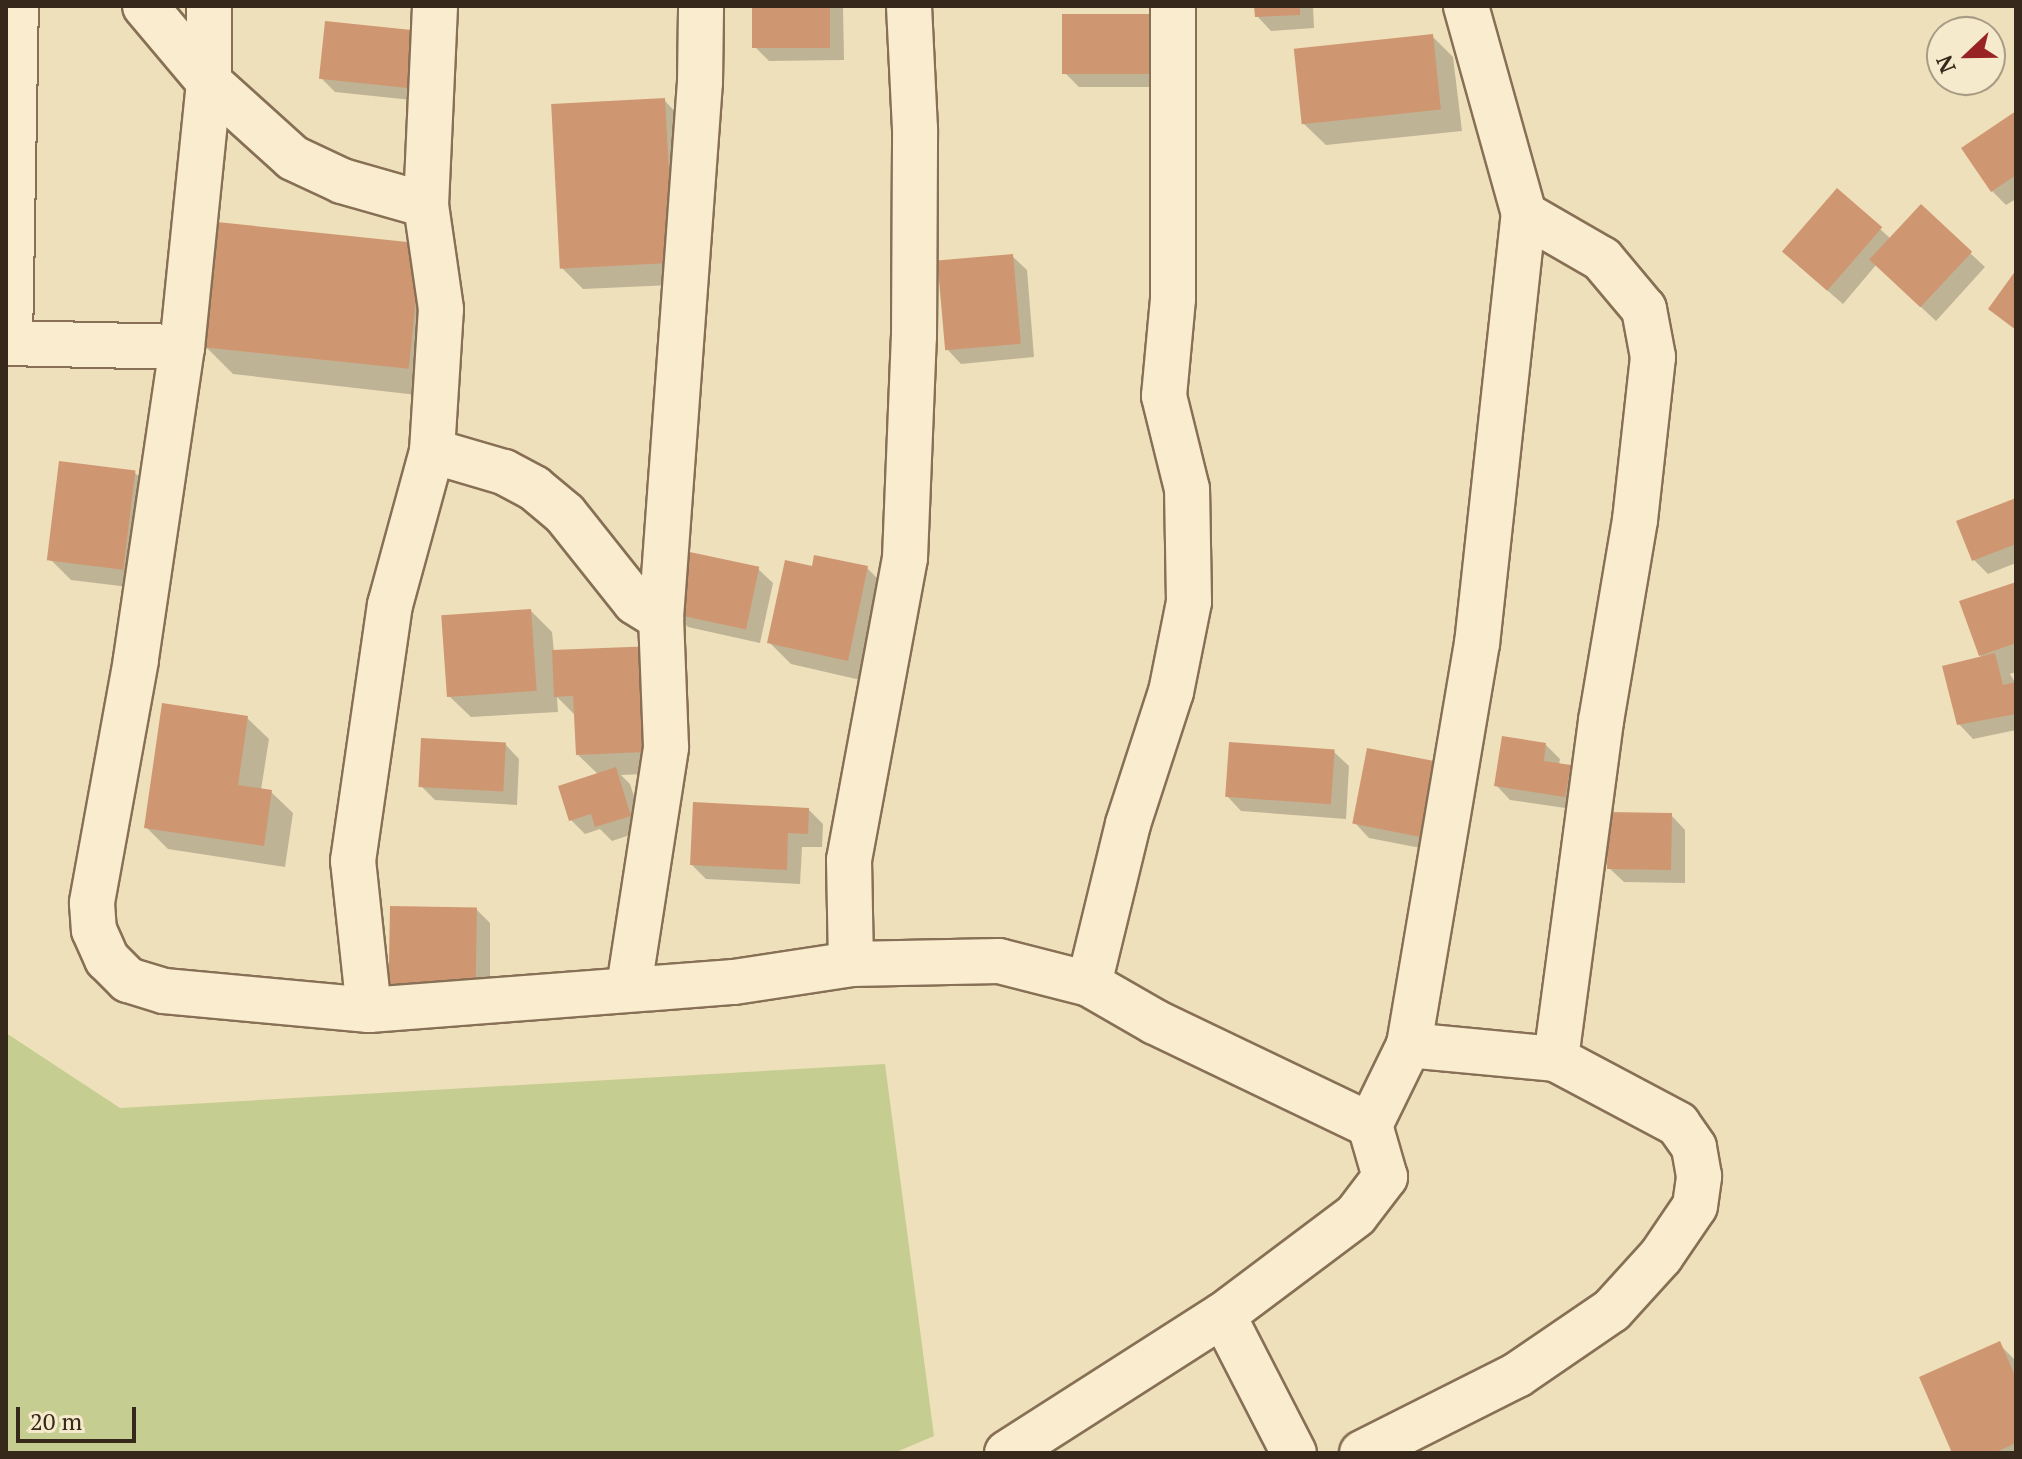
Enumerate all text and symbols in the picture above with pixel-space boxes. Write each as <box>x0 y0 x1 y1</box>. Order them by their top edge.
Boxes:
north arrow <box>1926 16 2006 96</box>
text: N <box>1929 51 1962 78</box>
scale bar <box>20 1391 140 1441</box>
text: 20 m <box>30 1405 82 1437</box>

